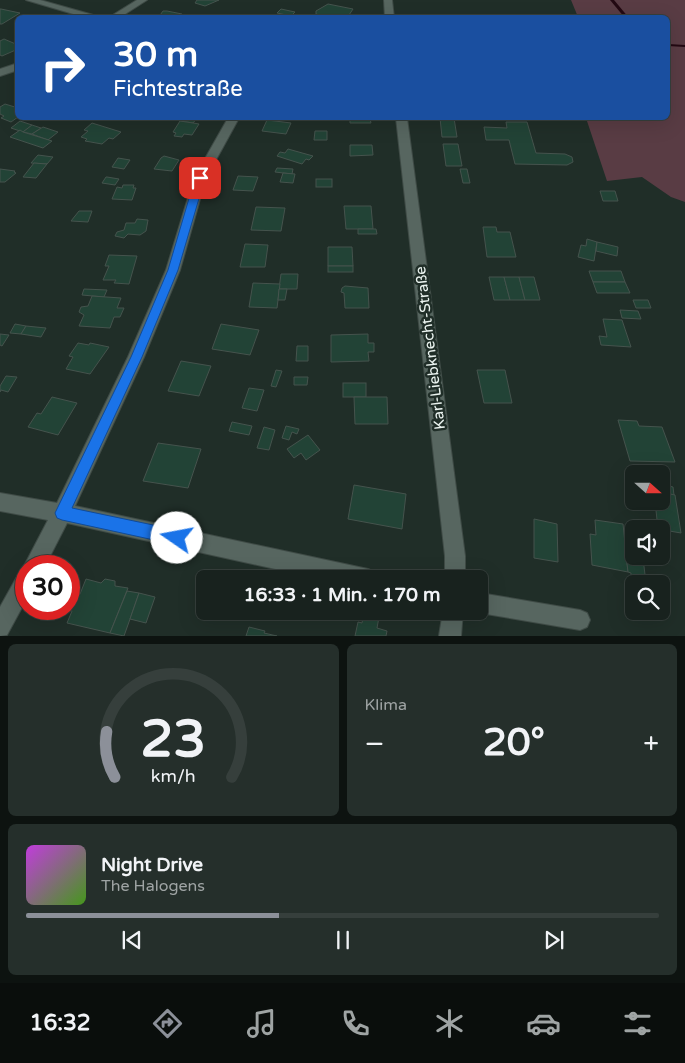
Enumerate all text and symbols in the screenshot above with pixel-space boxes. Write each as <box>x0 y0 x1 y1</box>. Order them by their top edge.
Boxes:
text: 30 m <box>113 34 198 76</box>
icon: right <box>30 35 95 100</box>
text: Fichtestraße <box>113 76 243 102</box>
pin <box>179 157 221 199</box>
icon: arrive <box>186 164 214 192</box>
street label: Karl-Liebknecht-Straße <box>411 265 449 431</box>
north arrow <box>625 465 670 510</box>
map controls <box>625 465 670 620</box>
position arrow <box>150 511 202 563</box>
button: sound <box>625 520 670 565</box>
speed limit sign: 30 <box>15 555 80 620</box>
button: search <box>625 575 670 620</box>
text: 16:33 · 1 Min. · 170 m <box>244 584 440 606</box>
text: Klima <box>365 695 407 715</box>
text: 23 <box>141 708 206 771</box>
text: 20° <box>483 720 545 766</box>
text: − <box>365 727 384 761</box>
text: + <box>643 727 659 761</box>
text: km/h <box>151 766 196 787</box>
text: Night Drive <box>101 854 203 876</box>
text: The Halogens <box>101 876 205 896</box>
icon: previous <box>118 926 146 954</box>
icon: pause <box>329 926 357 954</box>
icon: next <box>540 926 568 954</box>
icon: directions <box>150 1006 185 1041</box>
icon: music <box>244 1006 279 1041</box>
icon: phone <box>338 1006 373 1041</box>
icon: climate <box>432 1006 467 1041</box>
icon: car <box>526 1006 561 1041</box>
icon: filters <box>620 1006 655 1041</box>
text: 16:32 <box>30 1010 91 1036</box>

